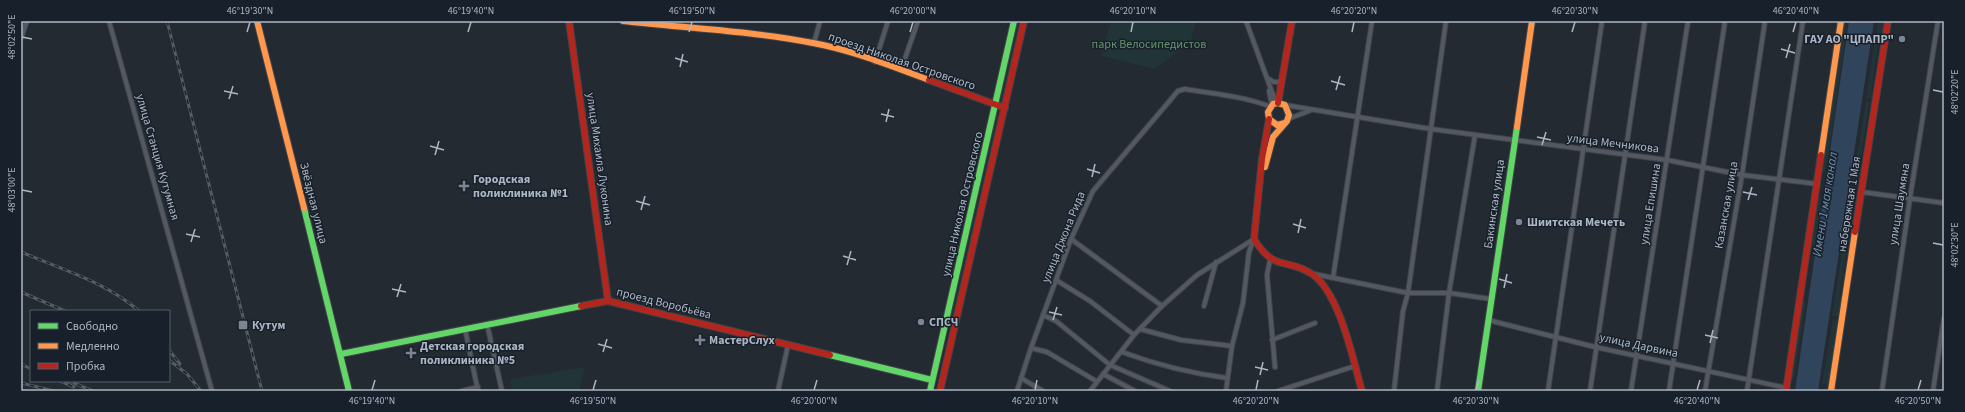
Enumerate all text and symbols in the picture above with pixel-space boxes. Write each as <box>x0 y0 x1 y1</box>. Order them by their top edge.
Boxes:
text: 46°19'30"N <box>227 4 273 18</box>
text: 46°19'40"N <box>448 4 494 18</box>
text: 46°19'50"N <box>669 4 715 18</box>
text: 46°20'00"N <box>890 4 936 18</box>
text: 46°20'10"N <box>1110 4 1156 18</box>
text: 46°20'20"N <box>1331 4 1377 18</box>
text: 46°20'30"N <box>1552 4 1598 18</box>
text: 46°20'40"N <box>1773 4 1819 18</box>
text: 48°02'50"E <box>5 14 19 60</box>
street label: проезд Николая Островского <box>826 28 978 95</box>
place label: ГАУ АО "ЦПАПР" <box>1804 31 1894 48</box>
marker: ГАУ АО "ЦПАПР" <box>1897 34 1907 44</box>
park label: парк Велосипедистов <box>1092 36 1206 53</box>
text: 48°02'20"E <box>1948 69 1962 115</box>
street label: улица Станция Кутумная <box>131 92 184 222</box>
street label: улица Михаила Луконина <box>582 92 617 227</box>
street label: улица Мечникова <box>1566 129 1660 158</box>
street label: улица Николая Островского <box>938 130 987 278</box>
water label: Имени 1 мая канал <box>1808 150 1842 258</box>
street label: набережная 1 Мая <box>1834 155 1865 253</box>
street label: Бакинская улица <box>1480 158 1509 250</box>
street label: Казанская улица <box>1710 160 1743 250</box>
street label: Звёздная улица <box>295 161 332 246</box>
street label: улица Епишина <box>1636 162 1665 246</box>
street label: улица Шаумяна <box>1885 162 1914 246</box>
text: 48°03'00"E <box>5 167 19 213</box>
place label: Городская поликлиника №1 <box>473 171 568 202</box>
marker: Городская поликлиника №1 <box>458 180 470 192</box>
street label: улица Джона Рида <box>1037 189 1090 285</box>
place label: Шиитская Мечеть <box>1527 214 1625 231</box>
marker: Шиитская Мечеть <box>1514 217 1524 227</box>
text: 48°02'30"E <box>1948 222 1962 268</box>
street label: проезд Воробьёва <box>615 283 713 323</box>
legend <box>30 310 170 382</box>
place label: СПСЧ <box>929 314 958 331</box>
place label: Кутум <box>252 317 285 334</box>
marker: СПСЧ <box>916 317 926 327</box>
text: Свободно <box>66 318 118 335</box>
marker: Кутум <box>237 319 249 331</box>
street label: улица Дарвина <box>1598 329 1680 362</box>
place label: МастерСлух <box>709 332 775 349</box>
marker: МастерСлух <box>694 334 706 346</box>
text: Медленно <box>66 338 120 355</box>
place label: Детская городская поликлиника №5 <box>420 338 524 369</box>
marker: Детская городская поликлиника №5 <box>405 347 417 359</box>
text: Пробка <box>66 358 105 375</box>
text: 46°19'40"N <box>349 394 395 408</box>
text: 46°19'50"N <box>570 394 616 408</box>
text: 46°20'00"N <box>791 394 837 408</box>
text: 46°20'10"N <box>1012 394 1058 408</box>
text: 46°20'20"N <box>1233 394 1279 408</box>
text: 46°20'30"N <box>1453 394 1499 408</box>
text: 46°20'40"N <box>1674 394 1720 408</box>
text: 46°20'50"N <box>1895 394 1941 408</box>

